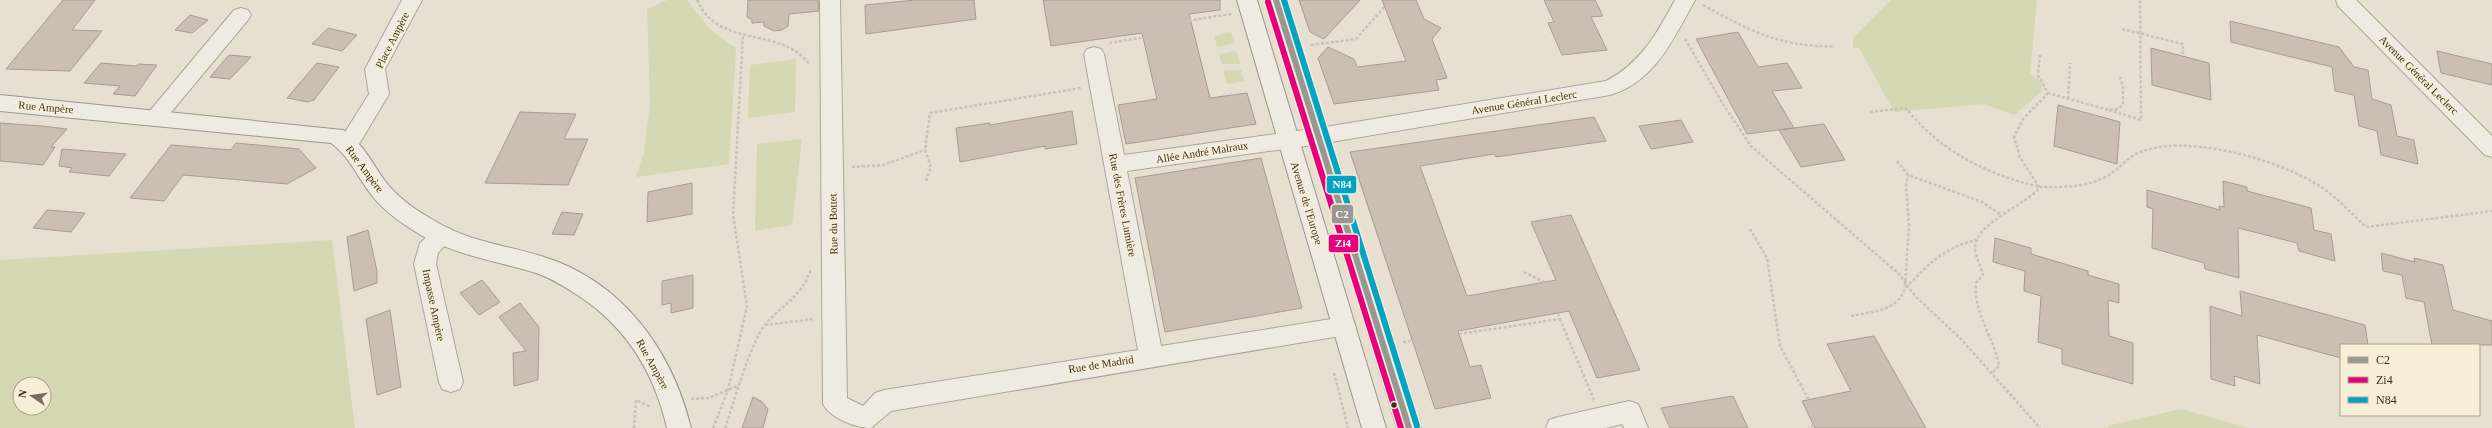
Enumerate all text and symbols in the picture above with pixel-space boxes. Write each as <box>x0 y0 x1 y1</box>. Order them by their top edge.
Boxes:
street label: Place Ampère <box>373 10 411 70</box>
street label: Avenue Général Leclerc <box>2377 33 2461 117</box>
street label: Avenue Général Leclerc <box>1470 88 1578 116</box>
street label: Rue Ampère <box>18 99 74 115</box>
street label: Allée André Malraux <box>1155 139 1250 165</box>
street label: Rue Ampère <box>344 143 386 195</box>
street label: Rue des Frères Lumière <box>1107 152 1139 258</box>
street label: Avenue de l'Europe <box>1289 160 1325 246</box>
line badge: N84 <box>1326 175 1357 194</box>
text: N84 <box>1333 178 1352 190</box>
street label: Rue du Bottet <box>826 193 840 255</box>
line badge: C2 <box>1331 204 1354 224</box>
text: C2 <box>1335 208 1349 220</box>
line badge: Zi4 <box>1328 234 1359 253</box>
text: Zi4 <box>1335 237 1351 249</box>
street label: Impasse Ampère <box>420 268 448 342</box>
street label: Rue Ampère <box>634 337 672 391</box>
legend <box>2340 344 2480 416</box>
street label: Rue de Madrid <box>1067 353 1135 375</box>
text: C2 <box>2376 353 2390 367</box>
text: Zi4 <box>2376 373 2393 387</box>
north arrow <box>12 376 52 416</box>
text: N <box>16 388 29 399</box>
text: N84 <box>2376 393 2397 407</box>
unlabelled marker <box>1389 400 1399 410</box>

